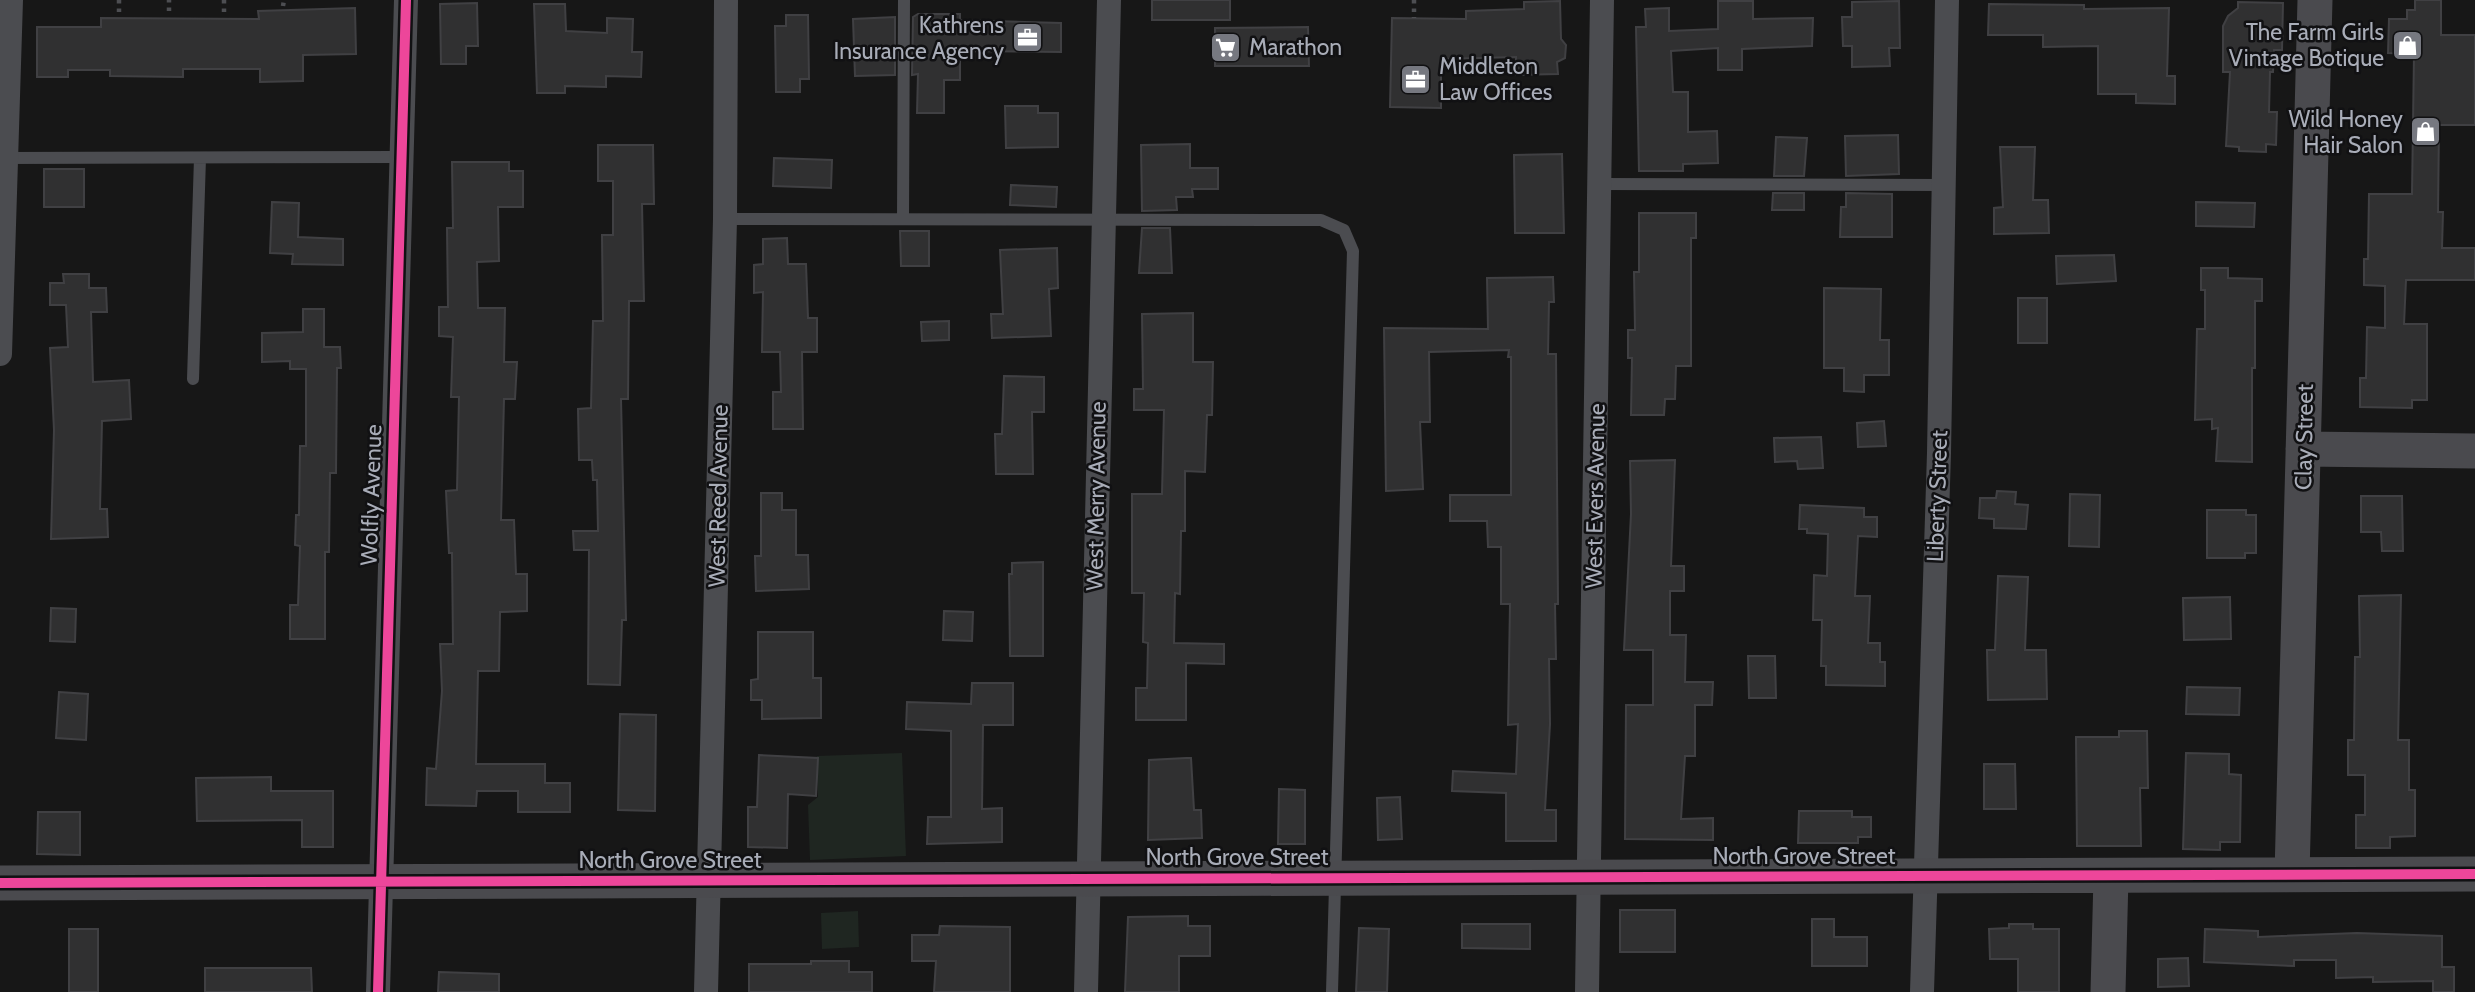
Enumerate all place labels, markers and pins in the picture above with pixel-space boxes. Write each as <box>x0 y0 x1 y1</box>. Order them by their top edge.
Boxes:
place label: Kathrens Insurance Agency <box>834 11 1004 65</box>
place label: The Farm Girls Vintage Botique <box>2229 18 2384 72</box>
office icon: Kathrens Insurance Agency <box>1010 21 1044 55</box>
shop icon: The Farm Girls Vintage Botique <box>2390 28 2424 62</box>
supermarket icon: Marathon <box>1209 30 1243 64</box>
place label: Marathon <box>1249 33 1342 61</box>
place label: Middleton Law Offices <box>1439 52 1552 106</box>
office icon: Middleton Law Offices <box>1399 62 1433 96</box>
place label: Wild Honey Hair Salon <box>2289 105 2403 159</box>
shop icon: Wild Honey Hair Salon <box>2409 115 2443 149</box>

